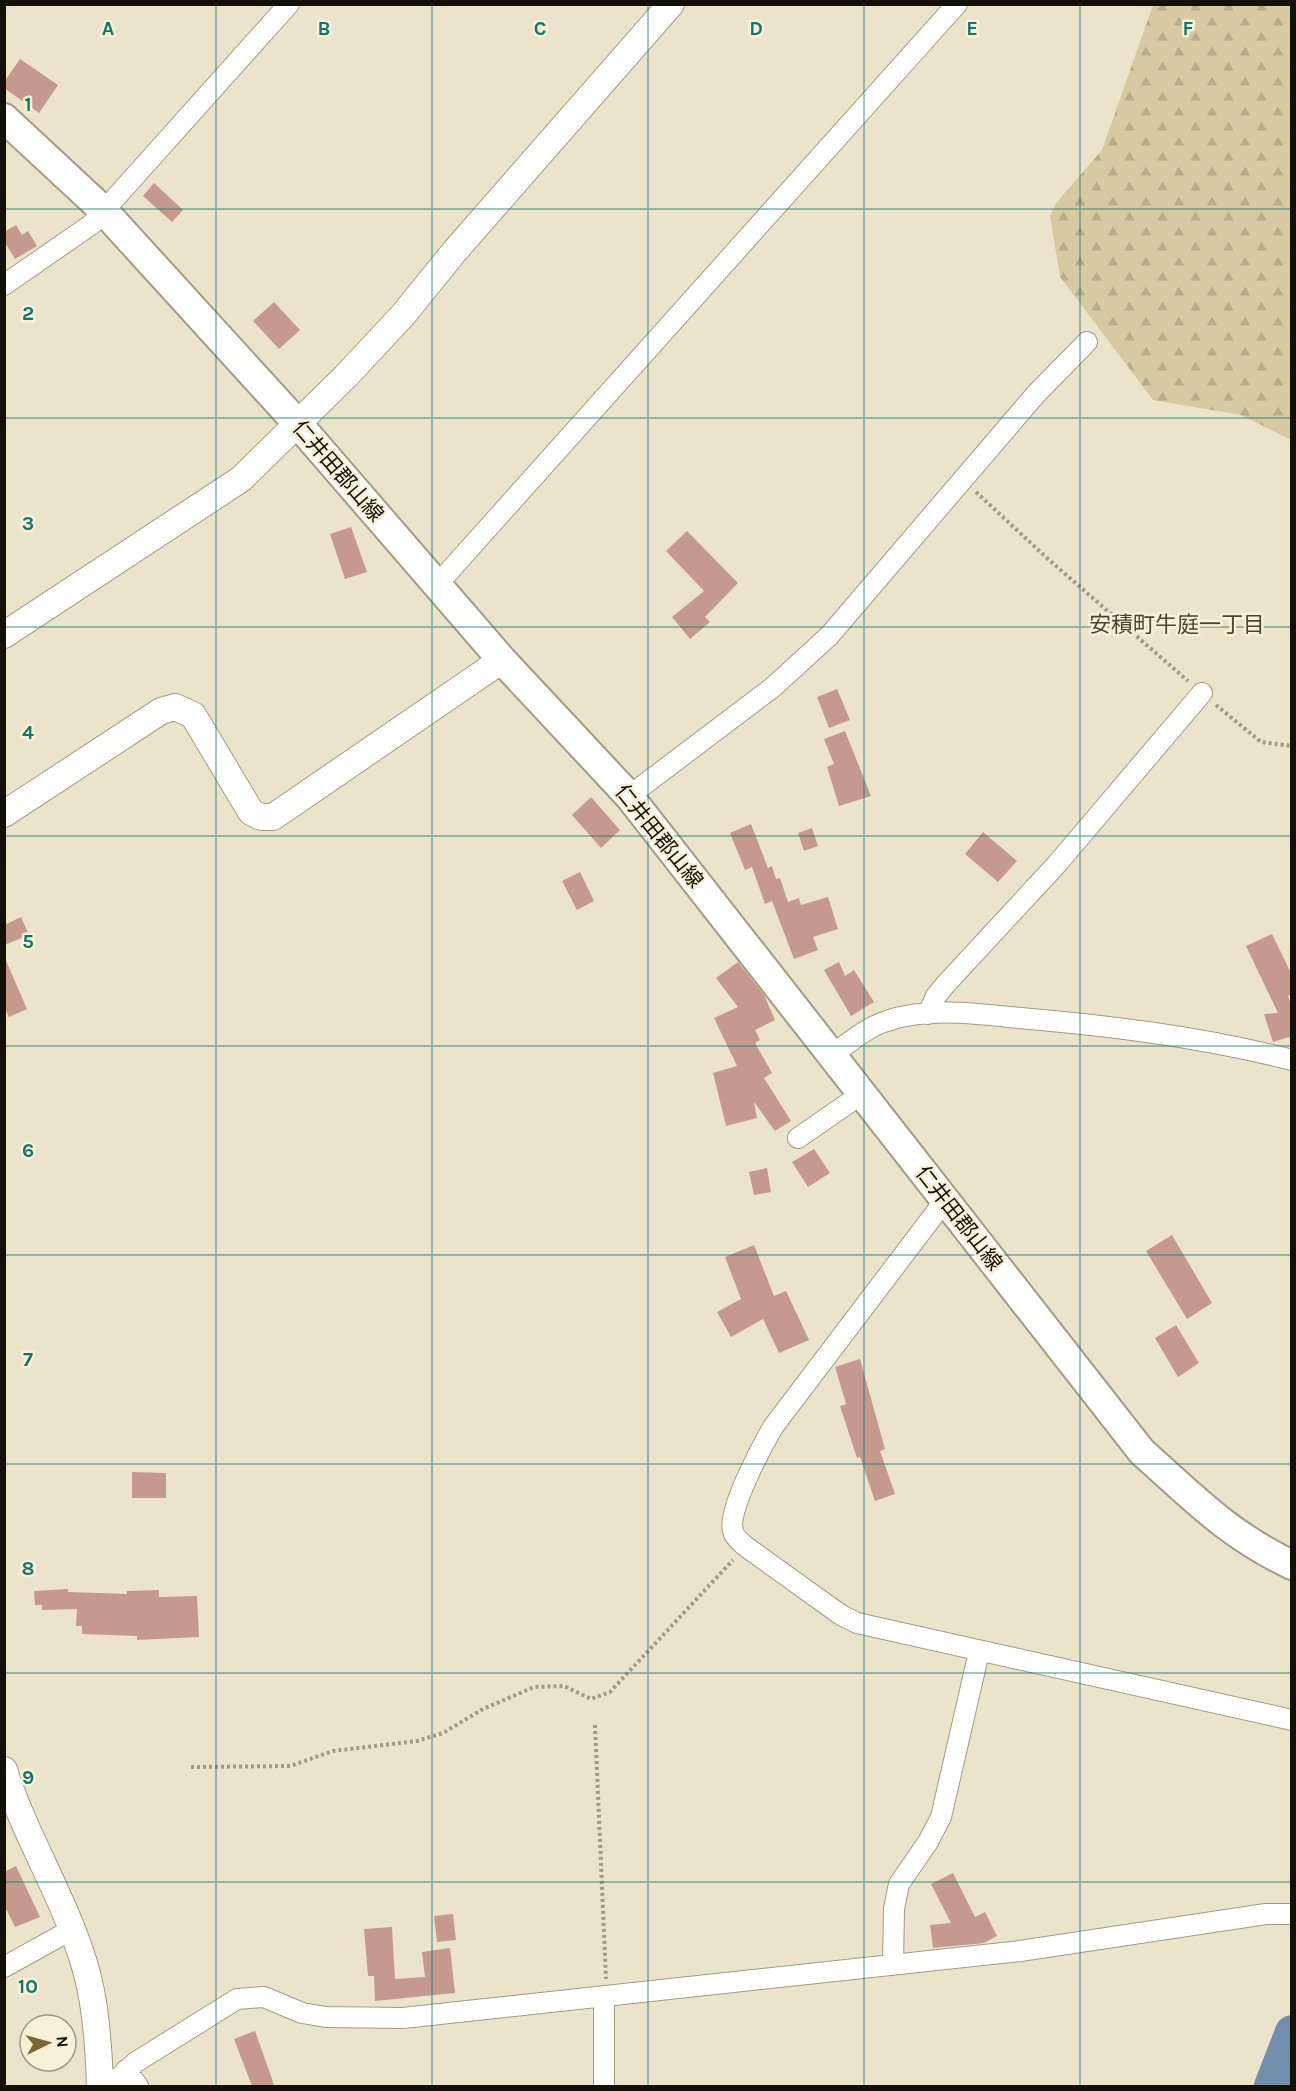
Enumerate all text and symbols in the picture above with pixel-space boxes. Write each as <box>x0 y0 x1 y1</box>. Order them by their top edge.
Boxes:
text: A <box>102 17 115 40</box>
text: B <box>318 17 330 40</box>
text: C <box>534 17 546 40</box>
text: D <box>749 17 763 40</box>
text: E <box>966 17 978 40</box>
text: F <box>1183 17 1194 40</box>
text: 1 <box>24 93 32 116</box>
text: 2 <box>22 302 34 325</box>
street label: 仁井田郡山線 <box>288 416 388 526</box>
text: 3 <box>22 512 34 535</box>
district label: 安積町牛庭一丁目 <box>1089 612 1265 638</box>
text: 4 <box>22 721 34 744</box>
street label: 仁井田郡山線 <box>610 779 708 893</box>
text: 5 <box>22 930 34 953</box>
text: 6 <box>22 1139 34 1162</box>
street label: 仁井田郡山線 <box>911 1161 1007 1275</box>
text: 7 <box>23 1348 33 1371</box>
text: 8 <box>22 1557 34 1580</box>
text: 9 <box>22 1766 34 1789</box>
text: 10 <box>18 1975 38 1998</box>
north arrow <box>18 2013 78 2073</box>
text: N <box>52 2035 72 2048</box>

